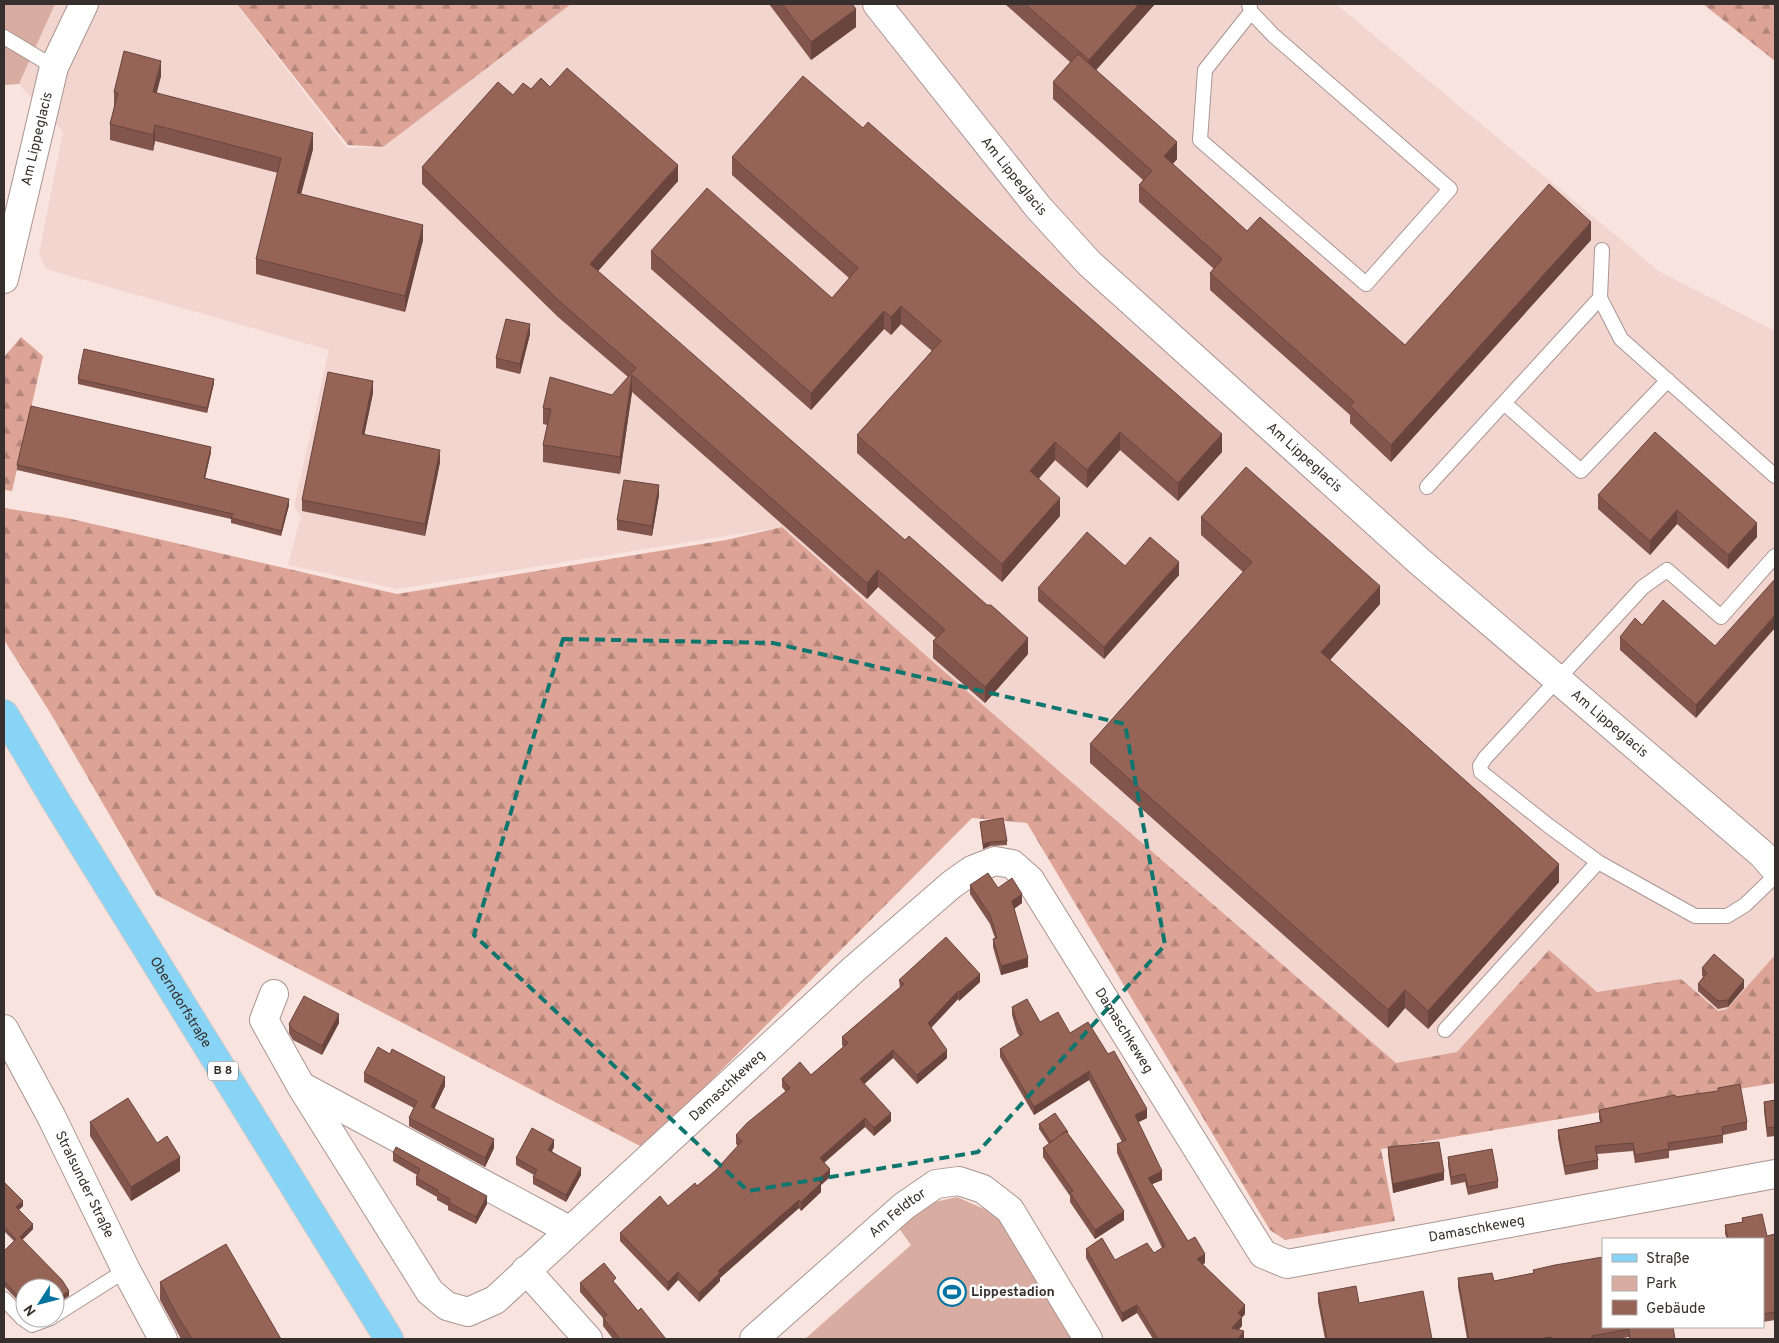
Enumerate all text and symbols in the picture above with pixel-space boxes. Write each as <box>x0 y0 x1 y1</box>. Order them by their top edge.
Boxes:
street label: Am Lippeglacis <box>18 90 56 188</box>
street label: Am Lippeglacis <box>977 133 1050 219</box>
street label: Am Lippeglacis <box>1263 419 1346 496</box>
street label: Am Lippeglacis <box>1567 686 1652 761</box>
street label: Oberndorfstraße <box>146 954 215 1051</box>
street label: Damaschkeweg <box>1091 985 1157 1077</box>
street label: Damaschkeweg <box>686 1047 769 1125</box>
road number: B 8 <box>208 1062 238 1080</box>
street label: Stralsunder Straße <box>51 1128 118 1241</box>
street label: Am Feldtor <box>866 1185 930 1241</box>
street label: Damaschkeweg <box>1427 1212 1526 1246</box>
legend <box>1602 1238 1764 1328</box>
text: Straße <box>1646 1250 1690 1269</box>
text: Park <box>1646 1275 1677 1294</box>
sports icon: Lippestadion <box>937 1277 967 1307</box>
north arrow <box>15 1278 65 1328</box>
place label: Lippestadion <box>971 1284 1055 1301</box>
text: Gebäude <box>1646 1300 1706 1319</box>
text: N <box>21 1301 41 1319</box>

